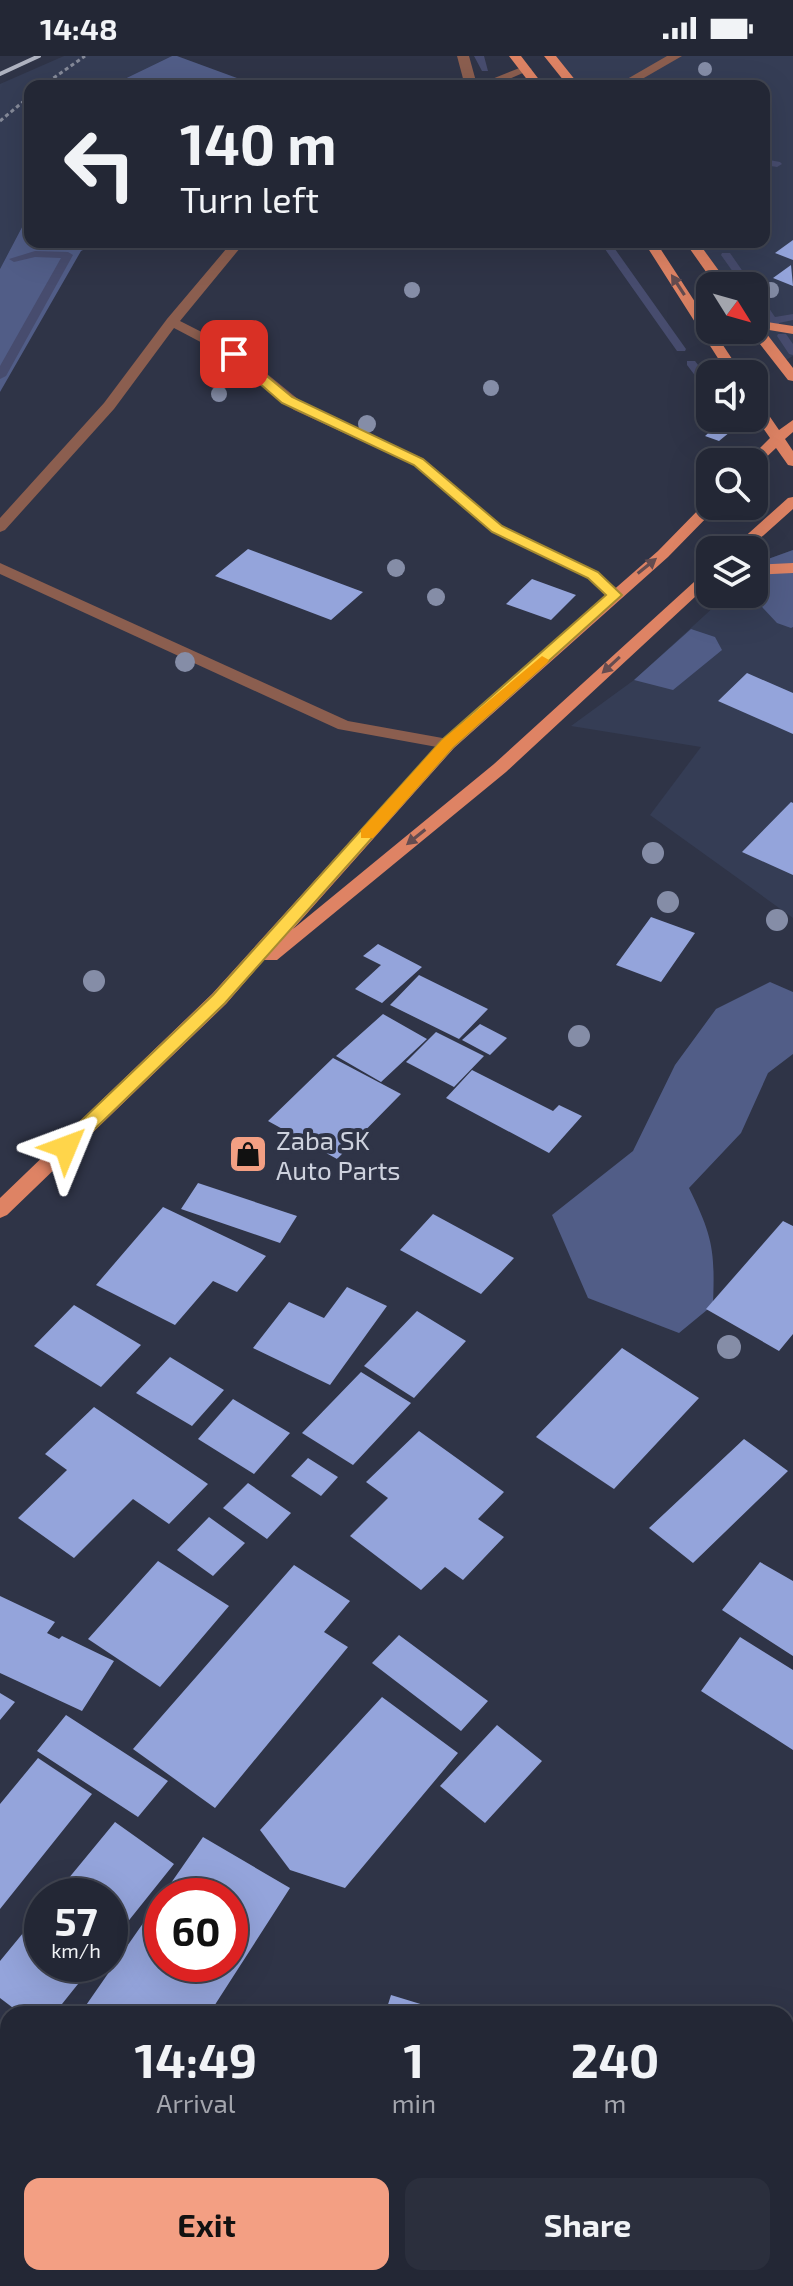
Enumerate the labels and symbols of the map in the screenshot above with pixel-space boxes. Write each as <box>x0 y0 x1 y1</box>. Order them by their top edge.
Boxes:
north arrow <box>696 272 768 344</box>
one-way arrow <box>671 274 685 296</box>
pin <box>200 320 268 388</box>
one-way arrow <box>637 559 657 575</box>
one-way arrow <box>601 656 620 674</box>
one-way arrow <box>406 828 426 845</box>
position arrow <box>24 1105 108 1189</box>
place label: Zaba SK Auto Parts <box>276 1124 401 1185</box>
shop icon: Zaba SK Auto Parts <box>227 1133 269 1175</box>
speed limit sign: 60 <box>144 1878 248 1982</box>

